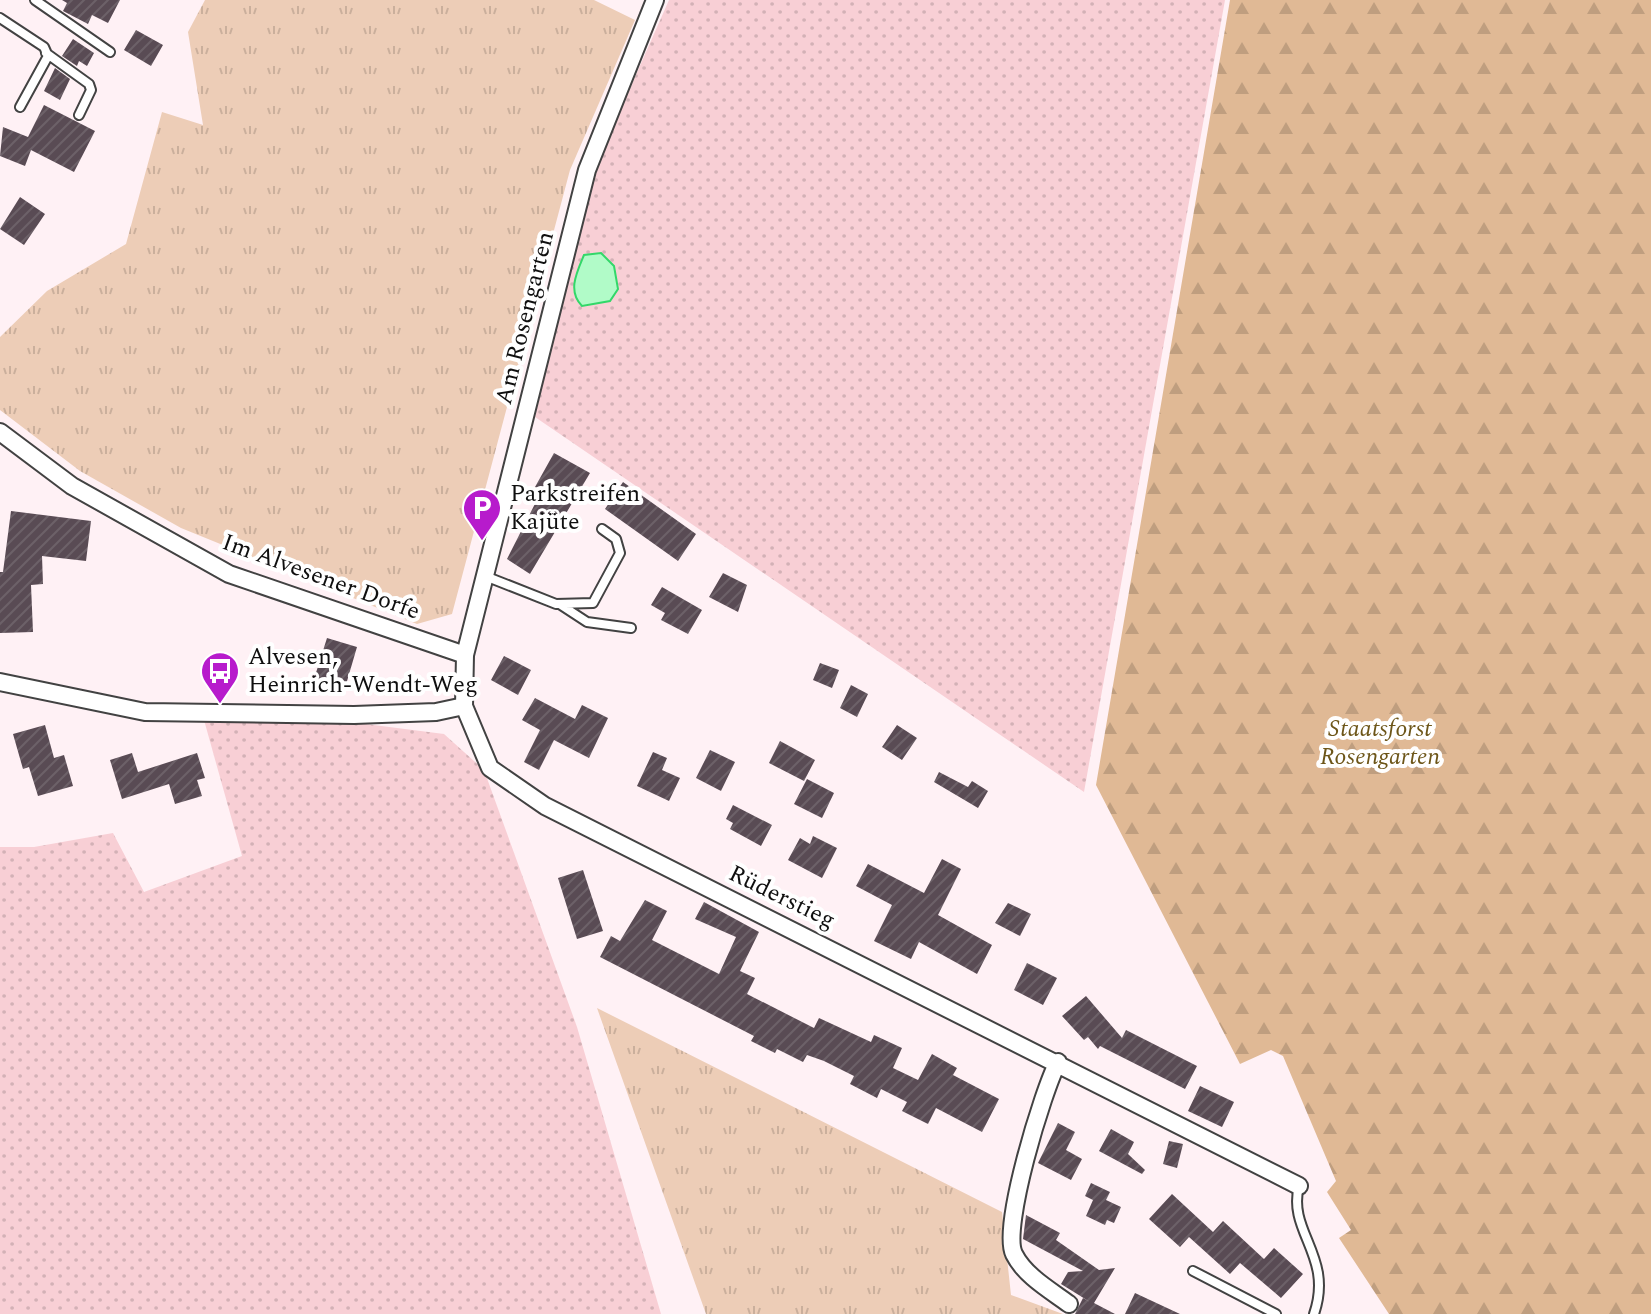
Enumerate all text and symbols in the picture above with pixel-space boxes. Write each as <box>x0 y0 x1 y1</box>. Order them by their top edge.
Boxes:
street label: Am Rosengarten <box>486 228 564 408</box>
place label: Parkstreifen Kajüte <box>510 476 640 540</box>
parking icon: Parkstreifen Kajüte <box>461 487 503 542</box>
street label: Im Alvesener Dorfe <box>217 524 425 630</box>
place label: Alvesen, Heinrich-Wendt-Weg <box>248 639 478 703</box>
bus stop icon: Alvesen, Heinrich-Wendt-Weg <box>199 650 241 705</box>
park label: Staatsforst Rosengarten <box>1320 711 1440 775</box>
street label: Rüderstieg <box>723 856 841 938</box>

